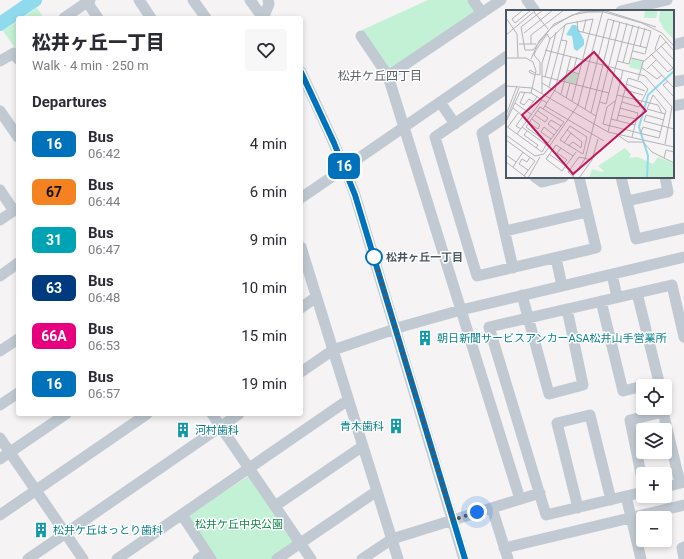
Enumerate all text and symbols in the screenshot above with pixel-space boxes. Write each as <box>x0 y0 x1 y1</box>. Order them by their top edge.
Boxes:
inset map <box>506 10 674 178</box>
button: heart <box>245 29 287 71</box>
text: 松井ヶ丘一丁目 <box>32 31 165 54</box>
text: Walk · 4 min · 250 m <box>32 58 149 73</box>
district label: 松井ケ丘四丁目 <box>338 69 422 83</box>
text: Departures <box>32 93 107 111</box>
text: Bus <box>88 128 114 146</box>
text: 4 min <box>250 135 287 153</box>
text: 16 <box>46 136 62 152</box>
text: 06:42 <box>88 146 120 161</box>
line badge: 16 <box>326 153 362 179</box>
text: 16 <box>336 158 352 174</box>
text: Bus <box>88 176 114 194</box>
text: 6 min <box>250 183 287 201</box>
text: 67 <box>46 184 62 200</box>
text: 06:44 <box>88 194 120 209</box>
text: Bus <box>88 224 114 242</box>
text: 9 min <box>250 231 287 249</box>
text: 31 <box>46 232 62 248</box>
text: 06:47 <box>88 242 120 257</box>
marker: 松井ヶ丘一丁目 <box>365 248 383 266</box>
place label: 松井ヶ丘一丁目 <box>386 251 463 264</box>
text: Bus <box>88 272 114 290</box>
text: 10 min <box>241 279 287 297</box>
text: 63 <box>46 280 62 296</box>
text: 06:48 <box>88 290 120 305</box>
text: Bus <box>88 320 114 338</box>
text: 15 min <box>241 327 287 345</box>
text: 66A <box>41 328 67 344</box>
building icon: 朝日新聞サービスアンカーASA松井山手営業所 <box>416 329 434 347</box>
place label: 朝日新聞サービスアンカーASA松井山手営業所 <box>437 332 667 345</box>
text: 06:53 <box>88 338 120 353</box>
text: Bus <box>88 368 114 386</box>
text: 19 min <box>241 375 287 393</box>
text: 16 <box>46 376 62 392</box>
map controls <box>636 379 672 547</box>
button: locate <box>636 379 672 415</box>
text: 06:57 <box>88 386 120 401</box>
building icon: 青木歯科 <box>387 417 405 435</box>
place label: 青木歯科 <box>340 420 384 433</box>
building icon: 河村歯科 <box>174 421 192 439</box>
button: layers <box>636 423 672 459</box>
place label: 河村歯科 <box>195 424 239 437</box>
button: + <box>636 467 672 503</box>
your location <box>467 502 487 522</box>
button: − <box>636 511 672 547</box>
park label: 松井ケ丘中央公園 <box>195 518 283 531</box>
building icon: 松井ケ丘はっとり歯科 <box>32 521 50 539</box>
place label: 松井ケ丘はっとり歯科 <box>53 524 163 537</box>

